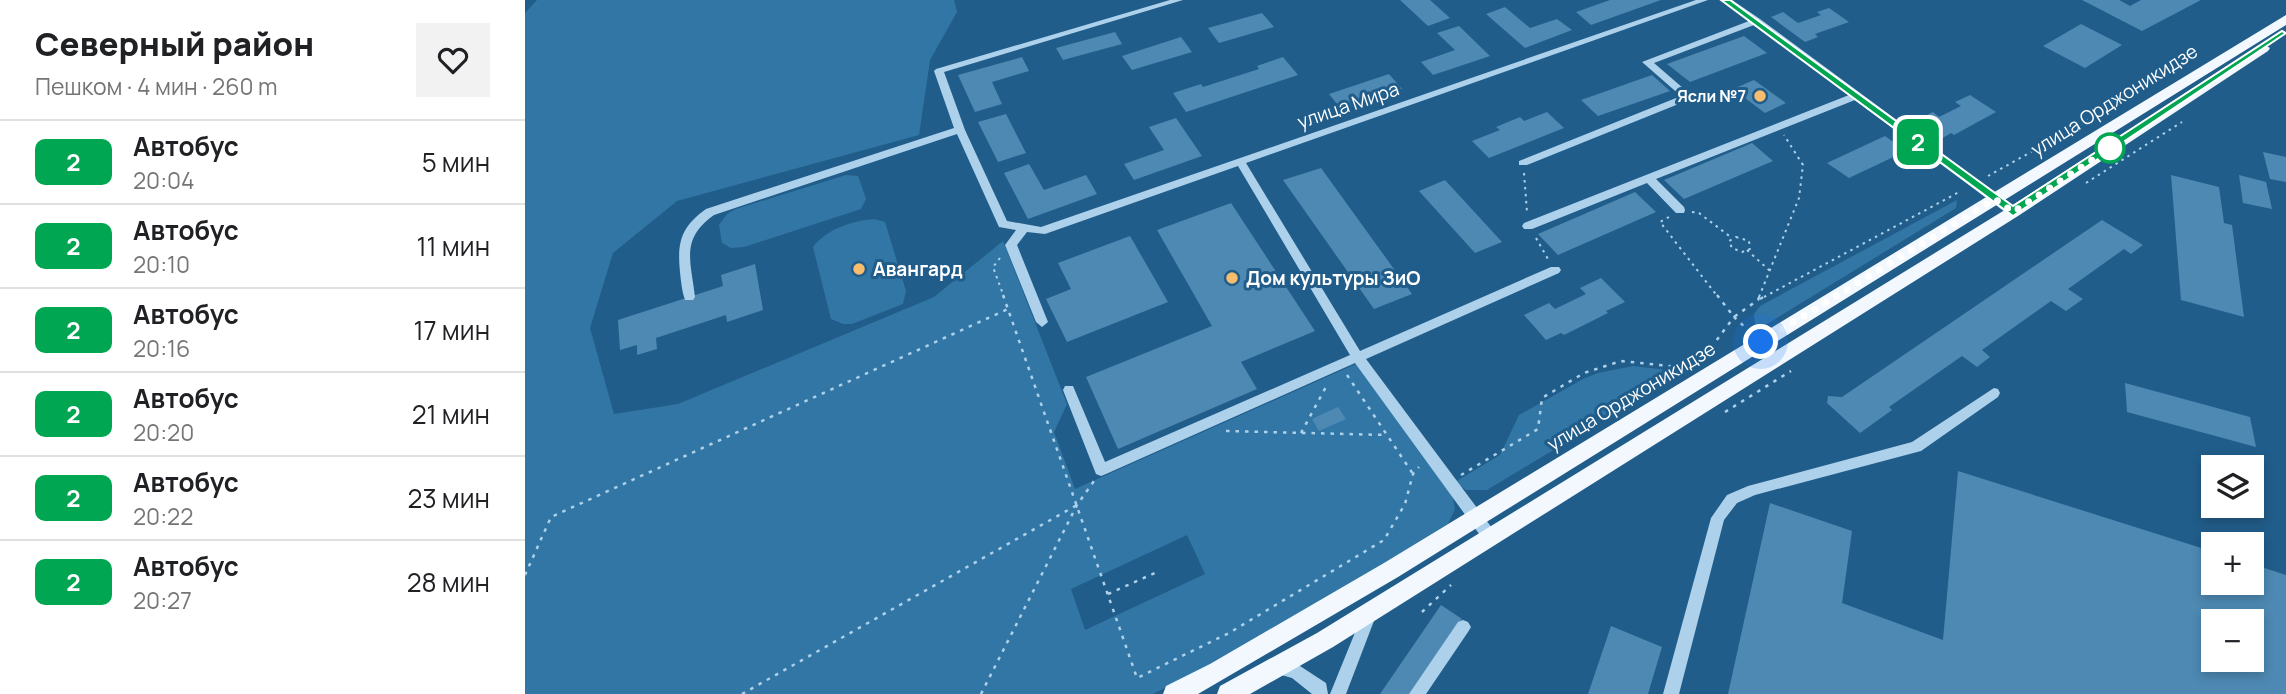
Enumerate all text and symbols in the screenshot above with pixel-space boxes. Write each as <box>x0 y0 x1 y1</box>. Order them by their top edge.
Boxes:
text: Северный район <box>35 21 314 66</box>
button: heart <box>416 23 490 97</box>
street label: улица Орджоникидзе <box>2026 38 2202 162</box>
text: Пешком · 4 мин · 260 m <box>35 70 278 102</box>
street label: улица Мира <box>1294 75 1402 135</box>
place label: Ясли №7 <box>1677 85 1746 107</box>
marker: Ясли №7 <box>1752 88 1768 104</box>
line badge: 2 <box>1895 119 1941 165</box>
text: 2 <box>1911 125 1925 158</box>
text: Автобус <box>133 128 239 164</box>
unlabelled marker <box>2095 133 2125 163</box>
text: 5 мин <box>422 144 490 180</box>
text: 2 <box>66 145 81 178</box>
text: 20:04 <box>133 164 195 196</box>
text: Автобус <box>133 212 239 248</box>
text: 11 мин <box>416 228 490 264</box>
text: 2 <box>66 229 81 262</box>
text: 20:10 <box>133 248 190 280</box>
place label: Авангард <box>873 256 963 282</box>
marker: Авангард <box>851 261 867 277</box>
place label: Дом культуры ЗиО <box>1246 265 1420 291</box>
marker: Дом культуры ЗиО <box>1224 270 1240 286</box>
text: Автобус <box>133 296 239 332</box>
text: 17 мин <box>413 312 490 348</box>
text: 2 <box>66 313 81 346</box>
your location <box>1743 324 1778 359</box>
text: 20:16 <box>133 332 190 364</box>
street label: улица Орджоникидзе <box>1542 335 1720 457</box>
text: Автобус <box>133 380 239 416</box>
text: 21 мин <box>412 396 490 432</box>
text: 2 <box>66 397 81 430</box>
text: 20:20 <box>133 416 194 448</box>
map controls <box>2201 455 2264 672</box>
button: layers <box>2201 455 2264 518</box>
text: Автобус <box>133 464 239 500</box>
text: 23 мин <box>407 480 490 516</box>
text: 2 <box>66 481 81 514</box>
text: 20:22 <box>133 500 193 532</box>
button: + <box>2201 532 2264 595</box>
text: Автобус <box>133 548 239 584</box>
text: 28 мин <box>407 564 490 600</box>
text: 2 <box>66 565 81 598</box>
text: 20:27 <box>133 584 192 616</box>
button: − <box>2201 609 2264 672</box>

